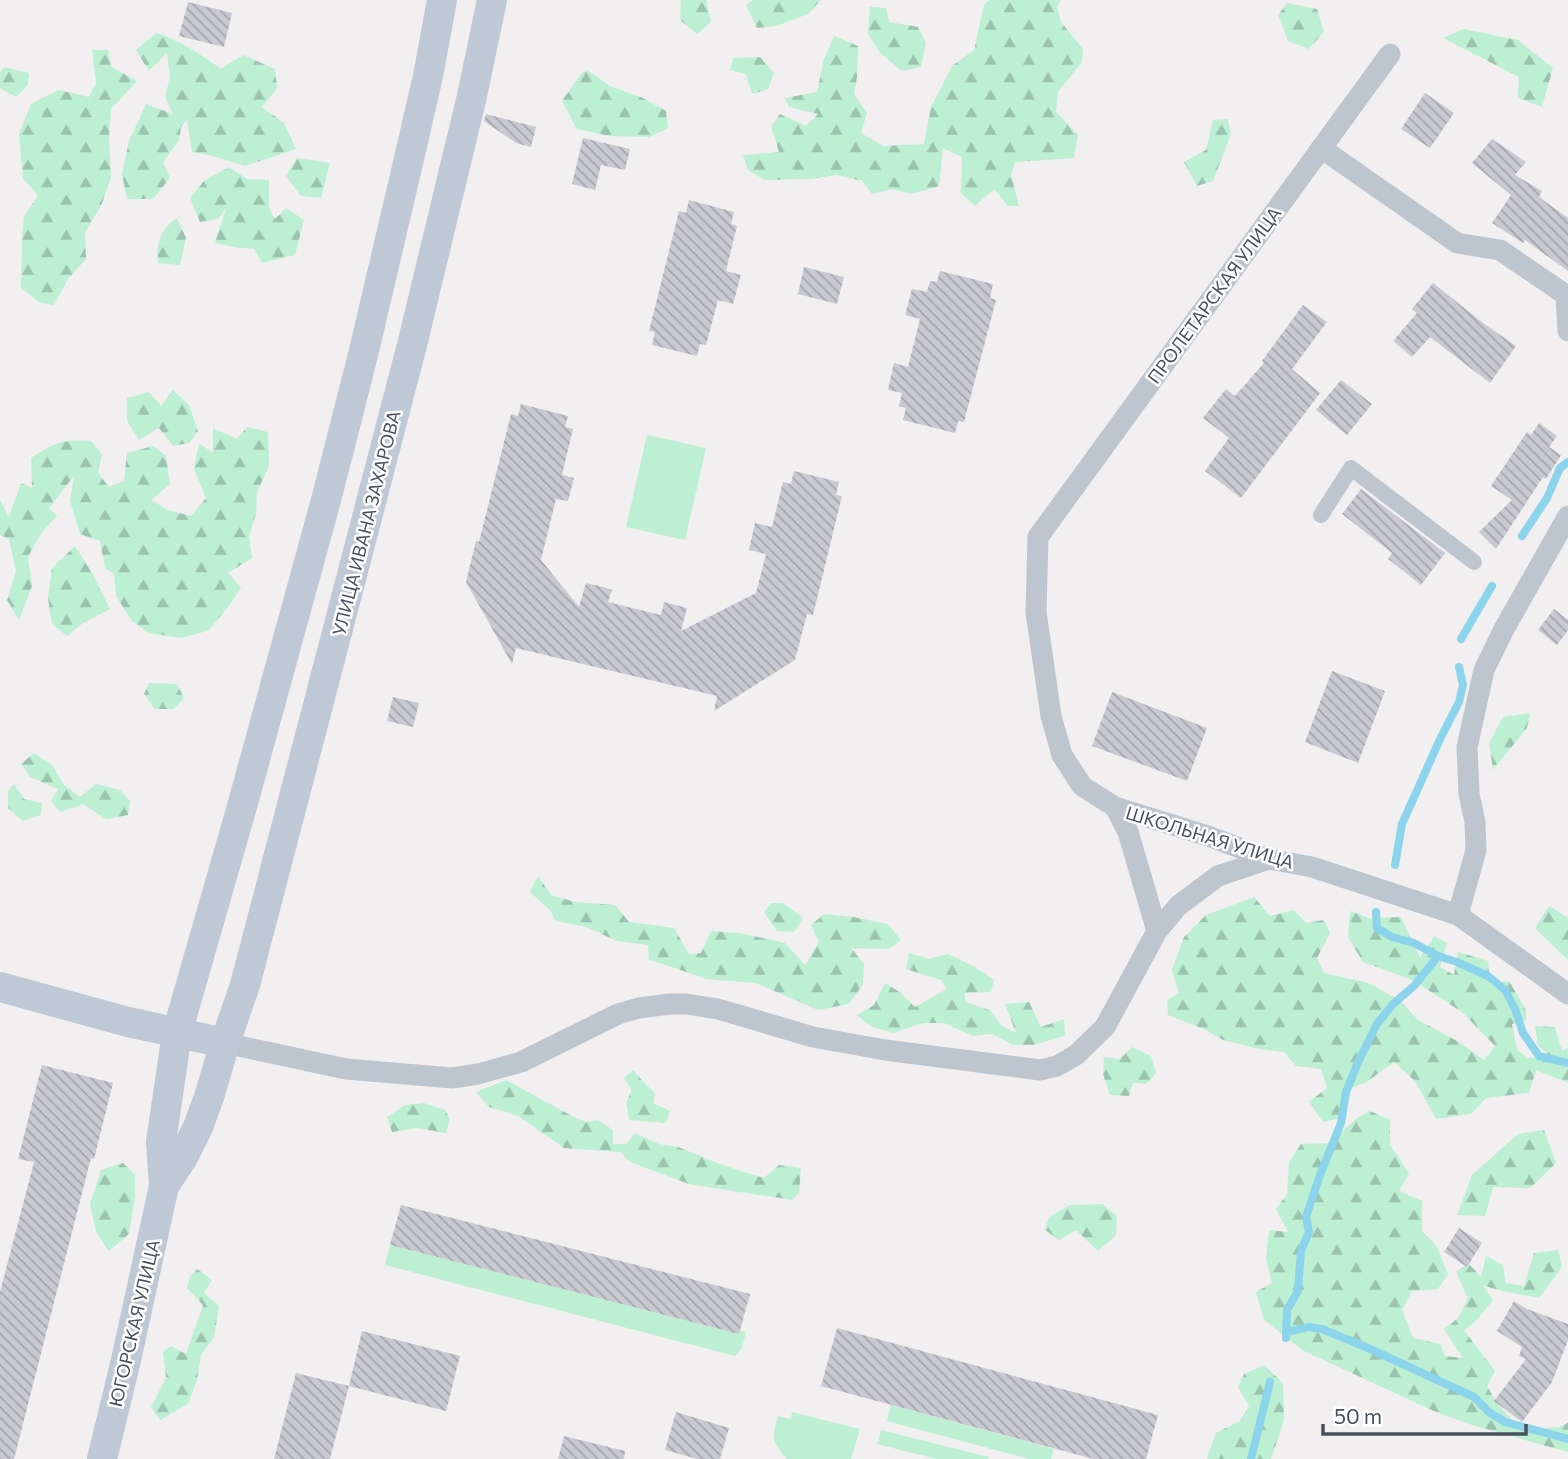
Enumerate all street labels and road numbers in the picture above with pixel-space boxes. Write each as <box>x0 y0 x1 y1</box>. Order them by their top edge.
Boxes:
street label: ПРОЛЕТАРСКАЯ УЛИЦА <box>1142 202 1286 388</box>
street label: УЛИЦА ИВАНА ЗАХАРОВА <box>327 408 405 638</box>
street label: ШКОЛЬНАЯ УЛИЦА <box>1123 801 1297 873</box>
street label: ЮГОРСКАЯ УЛИЦА <box>104 1237 164 1409</box>

